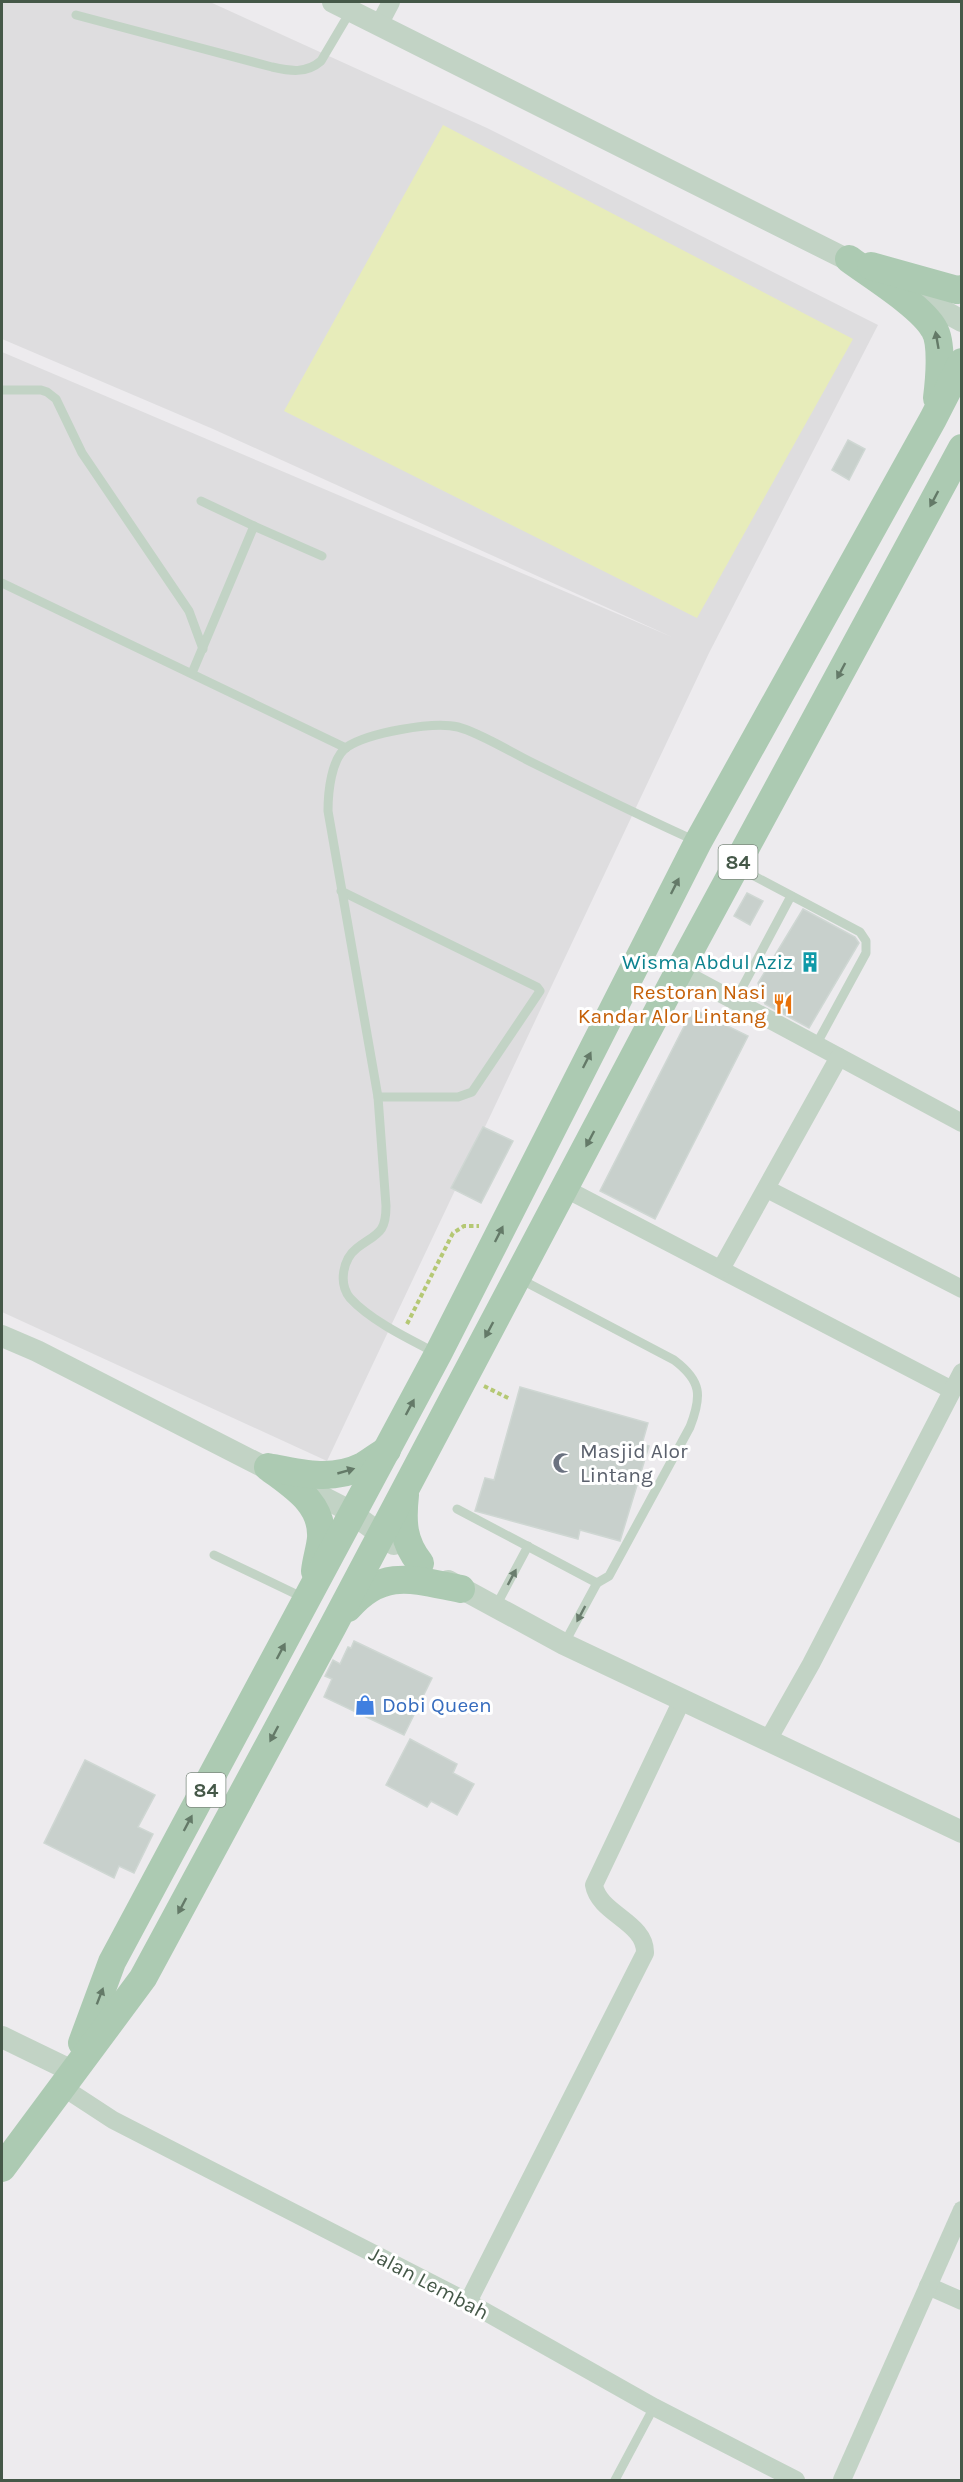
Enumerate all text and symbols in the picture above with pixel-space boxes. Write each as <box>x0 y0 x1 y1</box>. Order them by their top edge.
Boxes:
one-way arrow <box>932 330 941 349</box>
one-way arrow <box>929 491 939 508</box>
one-way arrow <box>836 662 846 679</box>
road number: 84 <box>718 845 758 879</box>
one-way arrow <box>670 877 680 895</box>
place label: Wisma Abdul Aziz <box>622 950 793 974</box>
building icon: Wisma Abdul Aziz <box>798 950 822 974</box>
place label: Restoran Nasi Kandar Alor Lintang <box>578 980 766 1028</box>
restaurant icon: Restoran Nasi Kandar Alor Lintang <box>771 992 795 1016</box>
one-way arrow <box>582 1051 592 1069</box>
one-way arrow <box>585 1130 595 1147</box>
one-way arrow <box>494 1225 504 1242</box>
one-way arrow <box>485 1321 494 1338</box>
one-way arrow <box>405 1399 415 1416</box>
place label: Masjid Alor Lintang <box>580 1439 688 1487</box>
mosque icon: Masjid Alor Lintang <box>551 1451 575 1475</box>
one-way arrow <box>337 1466 355 1476</box>
one-way arrow <box>507 1568 517 1585</box>
one-way arrow <box>576 1606 586 1623</box>
one-way arrow <box>276 1642 286 1659</box>
shop icon: Dobi Queen <box>353 1693 377 1717</box>
place label: Dobi Queen <box>382 1693 492 1717</box>
one-way arrow <box>269 1726 279 1743</box>
road number: 84 <box>186 1773 226 1807</box>
one-way arrow <box>183 1814 193 1831</box>
one-way arrow <box>177 1898 187 1915</box>
one-way arrow <box>95 1987 105 2005</box>
street label: Jalan Lembah <box>365 2241 493 2325</box>

